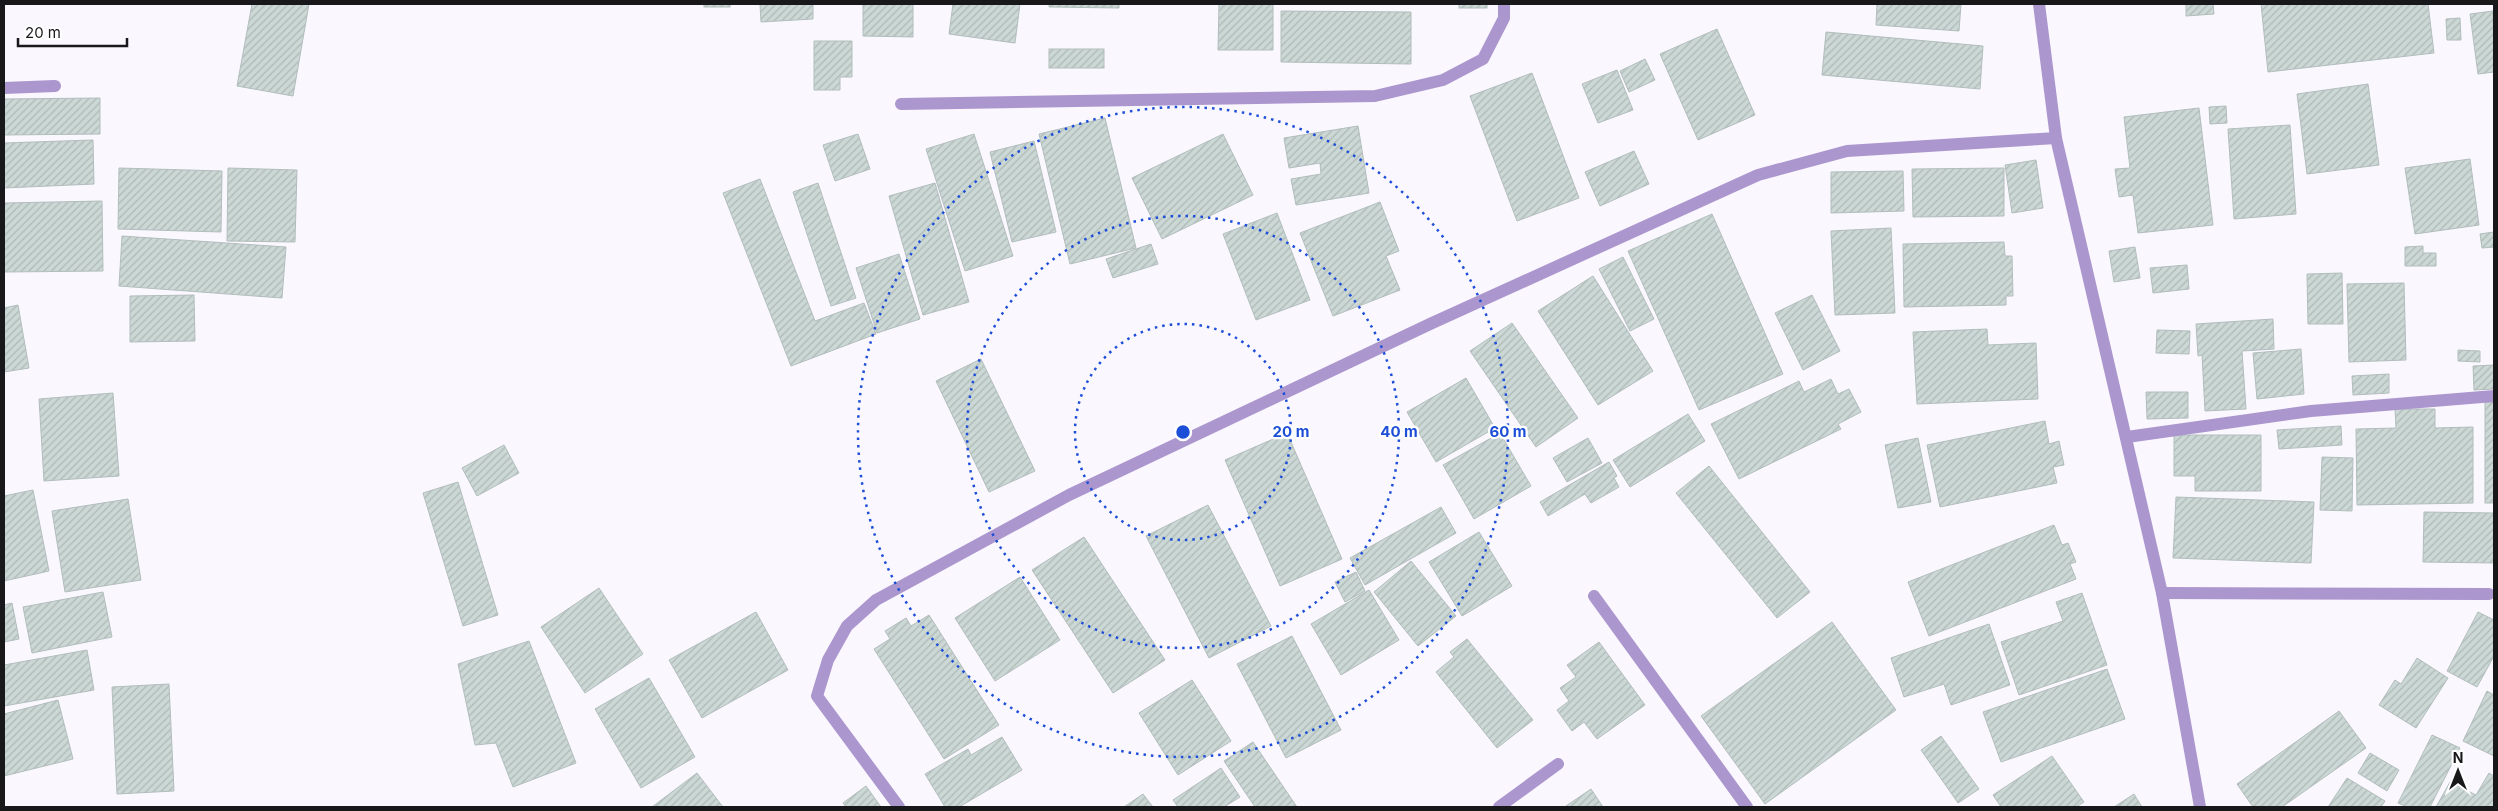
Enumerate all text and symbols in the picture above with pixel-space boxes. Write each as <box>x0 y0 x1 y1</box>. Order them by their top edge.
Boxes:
scale bar <box>18 15 126 47</box>
text: 20 m <box>25 23 61 42</box>
text: 20 m <box>1273 422 1309 441</box>
text: 40 m <box>1380 422 1418 441</box>
text: 60 m <box>1489 422 1527 441</box>
centre of rings <box>1174 423 1192 441</box>
north arrow <box>2433 746 2483 796</box>
text: N <box>2453 749 2463 766</box>

